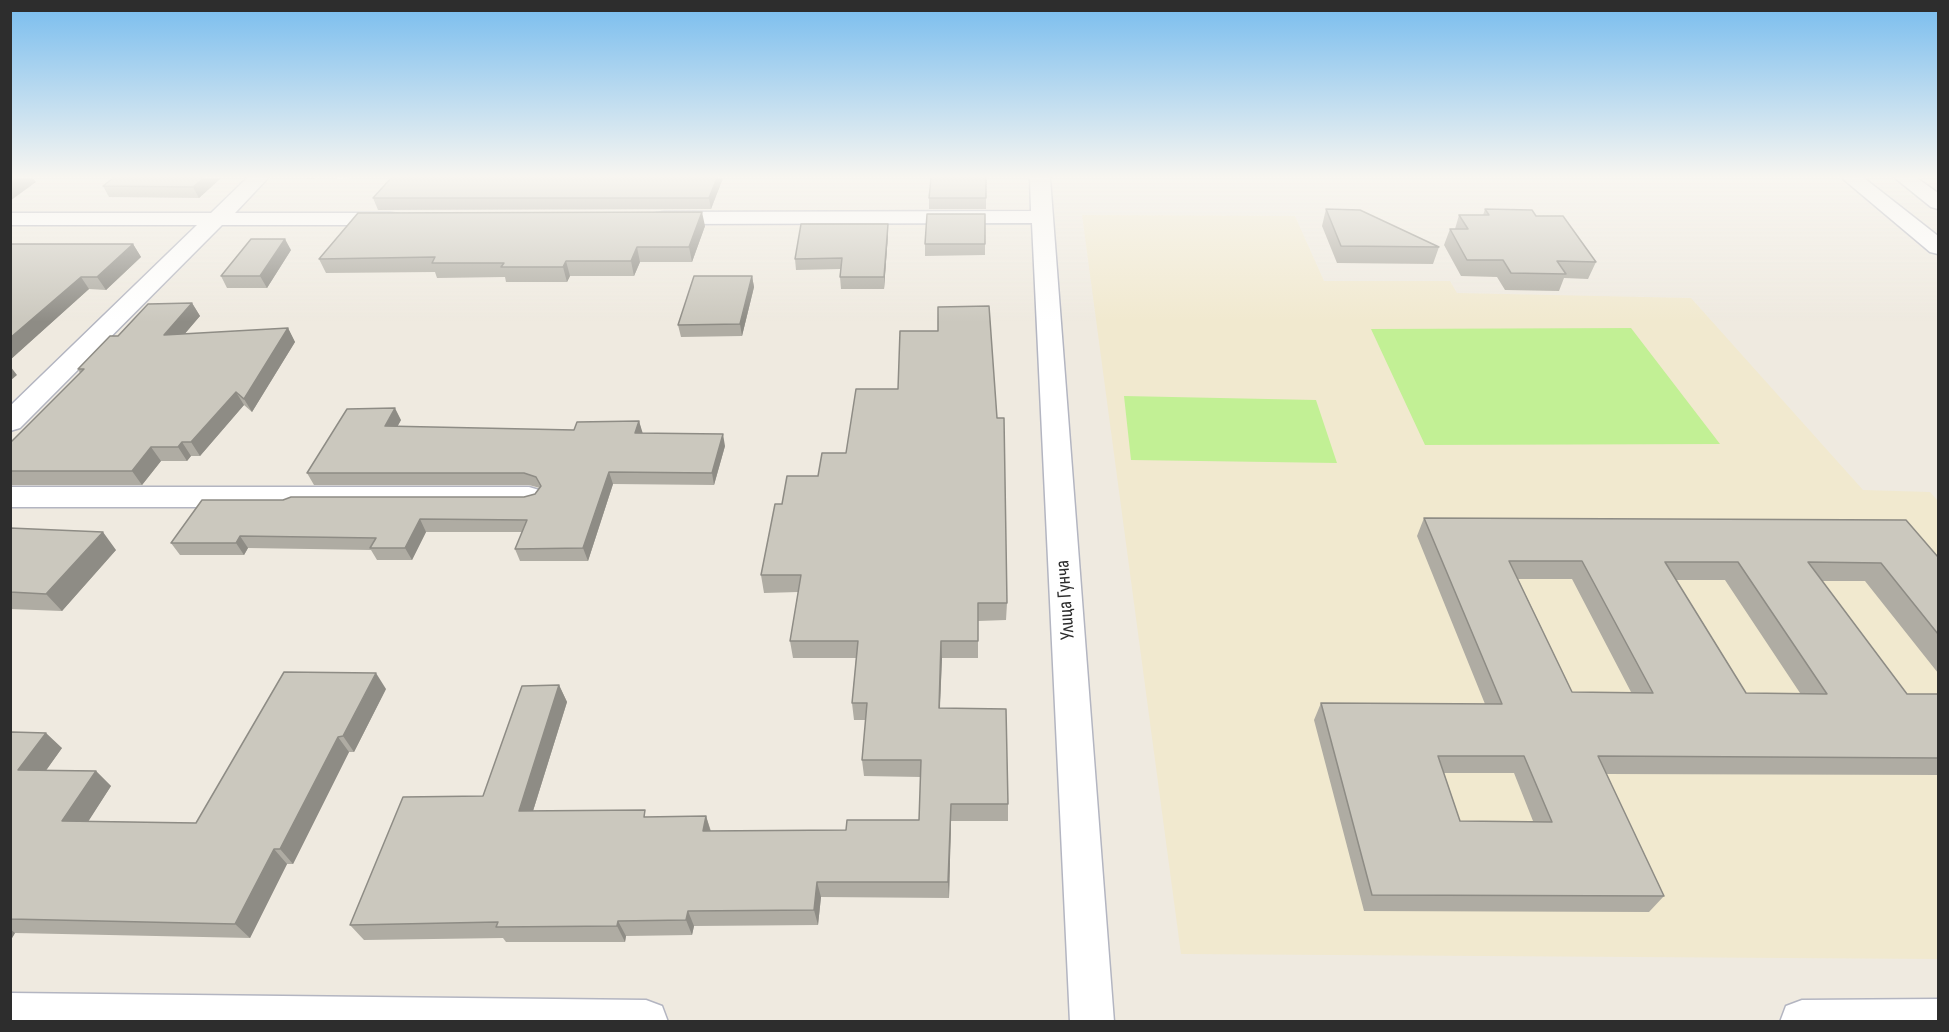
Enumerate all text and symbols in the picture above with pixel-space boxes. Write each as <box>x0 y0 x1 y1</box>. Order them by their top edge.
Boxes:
street label: Улица Гунча <box>1051 559 1081 641</box>

